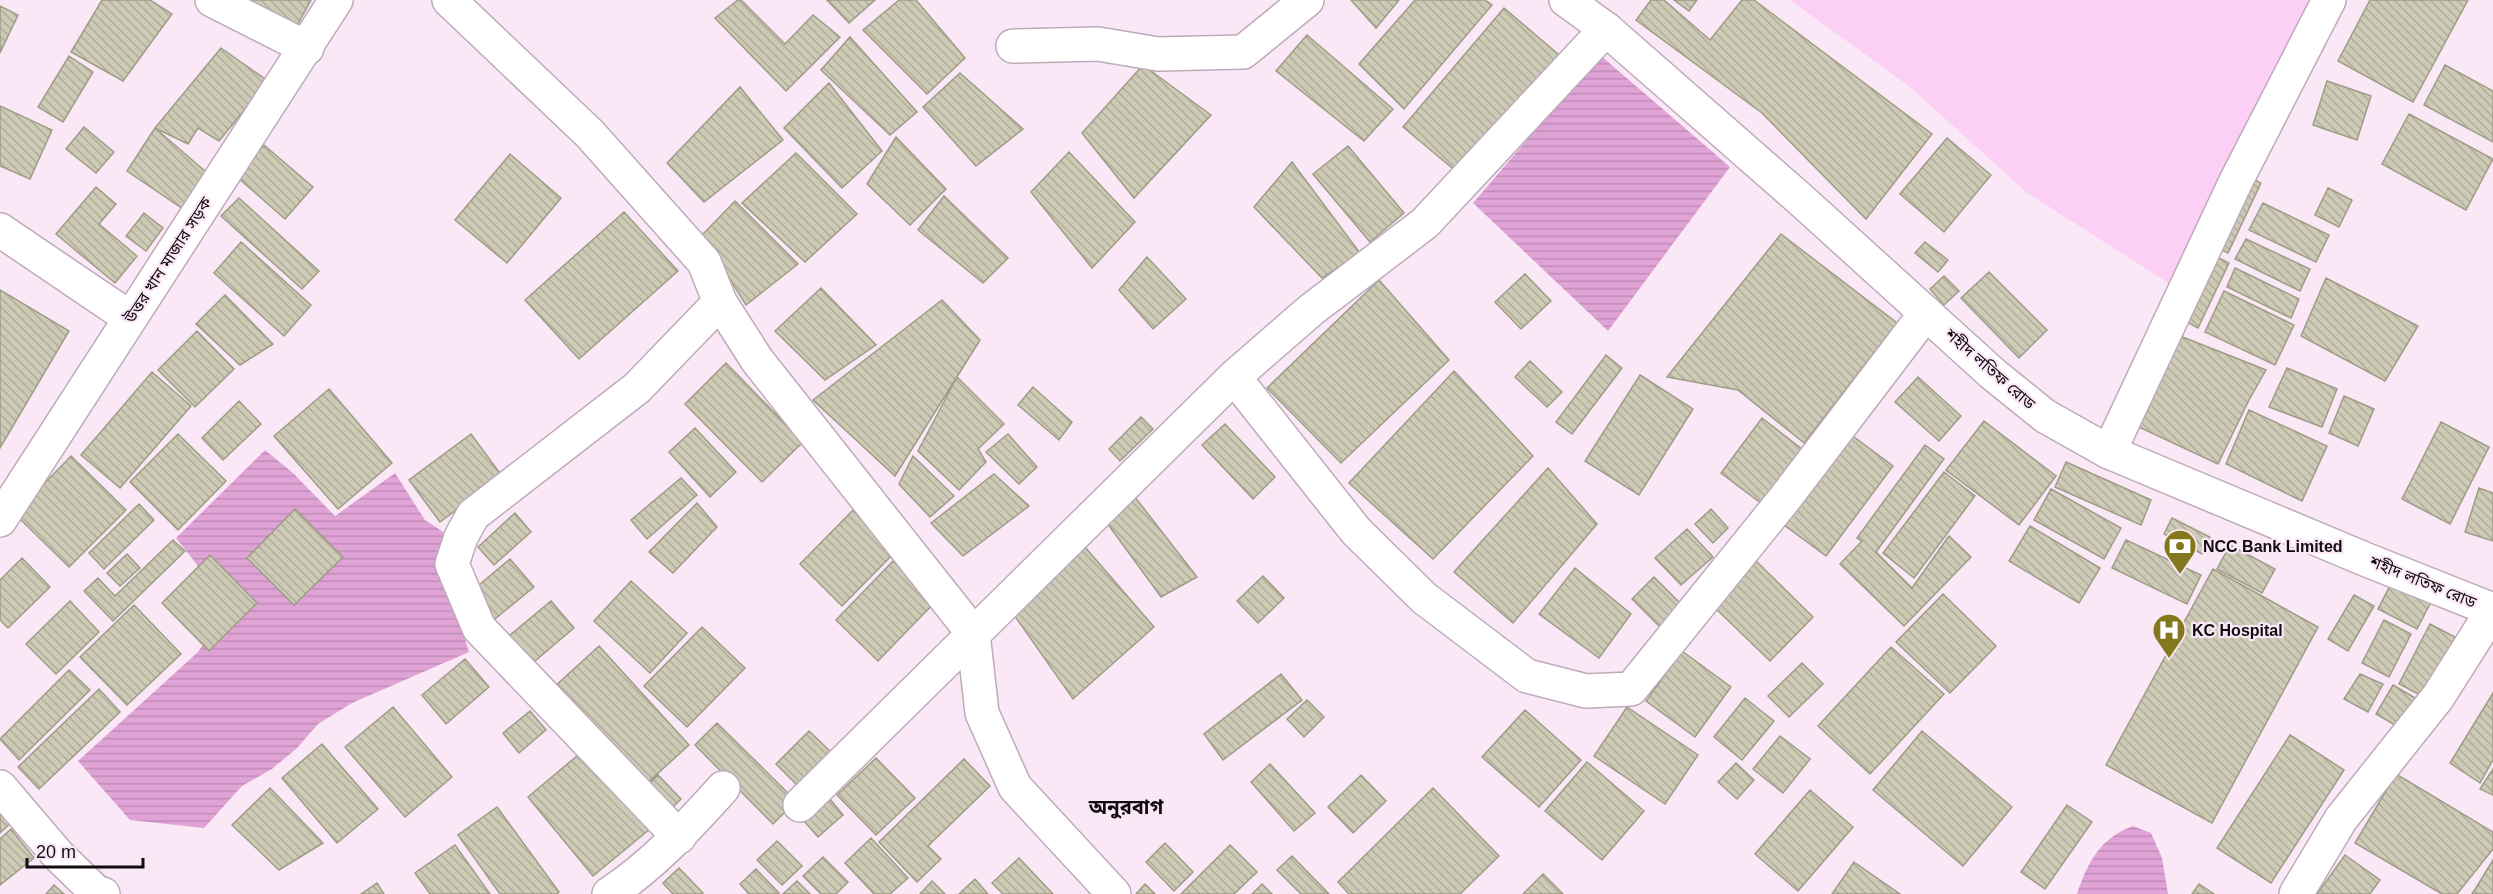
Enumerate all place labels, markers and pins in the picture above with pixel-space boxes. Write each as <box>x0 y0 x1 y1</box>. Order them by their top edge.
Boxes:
bank icon: NCC Bank Limited <box>2162 528 2198 575</box>
place label: NCC Bank Limited <box>2203 538 2343 555</box>
hospital icon: KC Hospital <box>2151 612 2187 659</box>
place label: KC Hospital <box>2192 622 2283 639</box>

